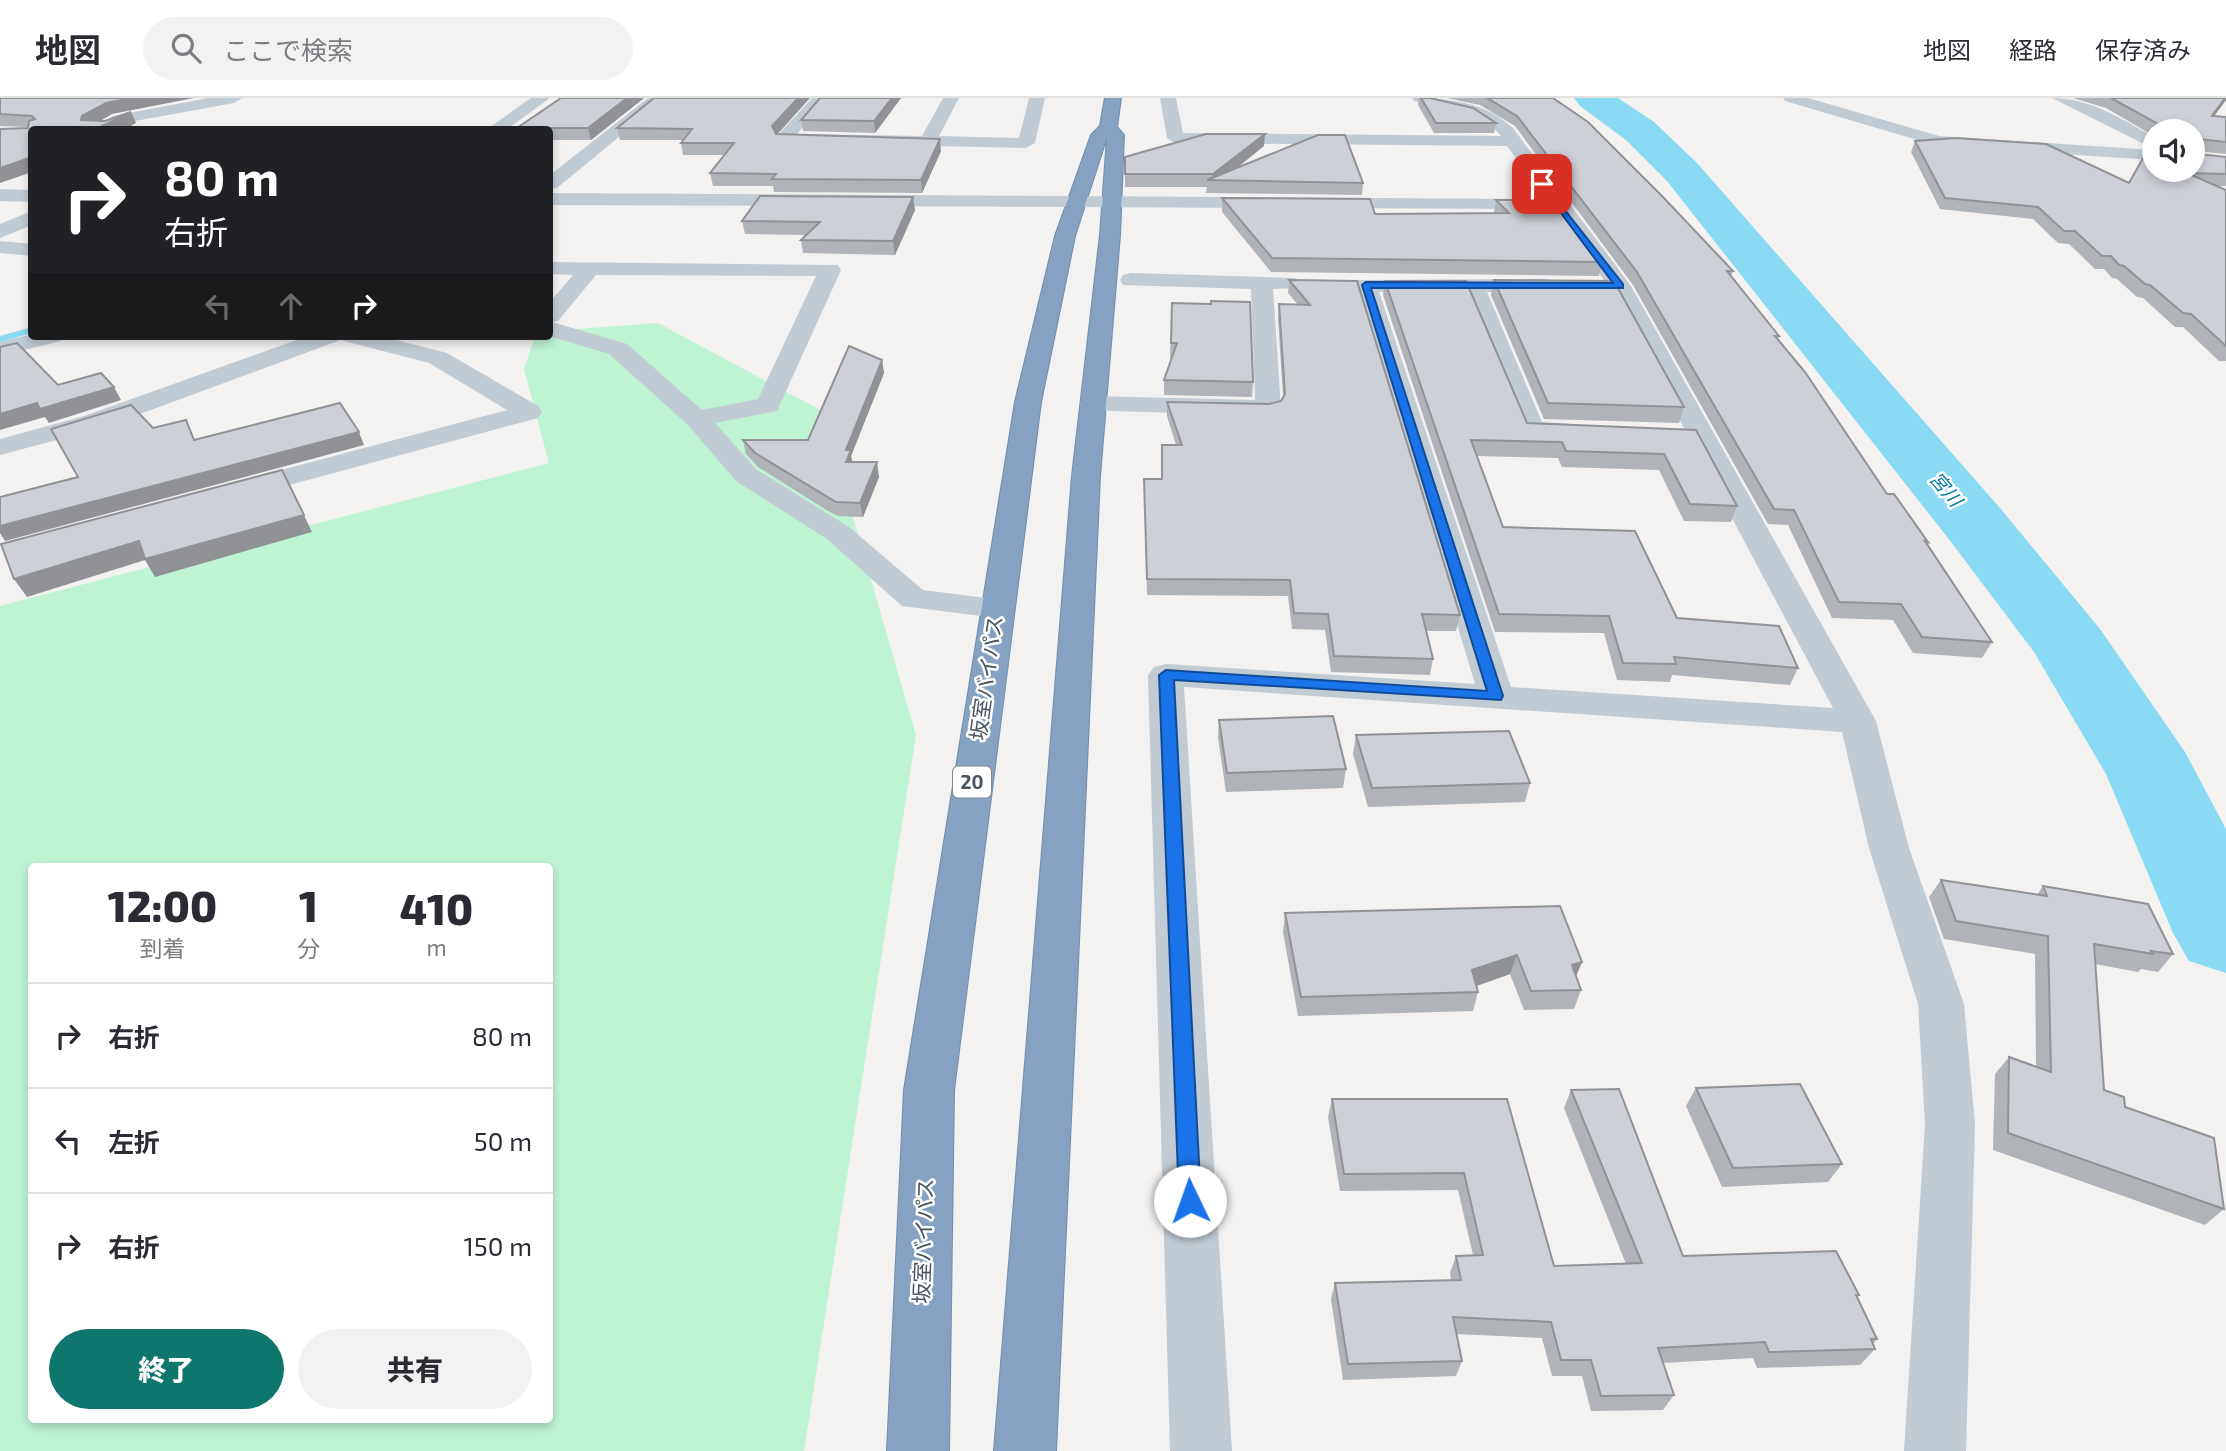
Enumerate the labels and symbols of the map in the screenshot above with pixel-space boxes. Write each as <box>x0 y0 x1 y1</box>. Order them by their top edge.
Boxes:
pin <box>1512 154 1572 214</box>
water label: 宮川 <box>1925 467 1969 512</box>
street label: 坂室バイパス <box>964 614 1007 742</box>
road number: 20 <box>953 766 991 797</box>
position arrow <box>1153 1164 1227 1238</box>
street label: 坂室バイパス <box>908 1178 937 1304</box>

